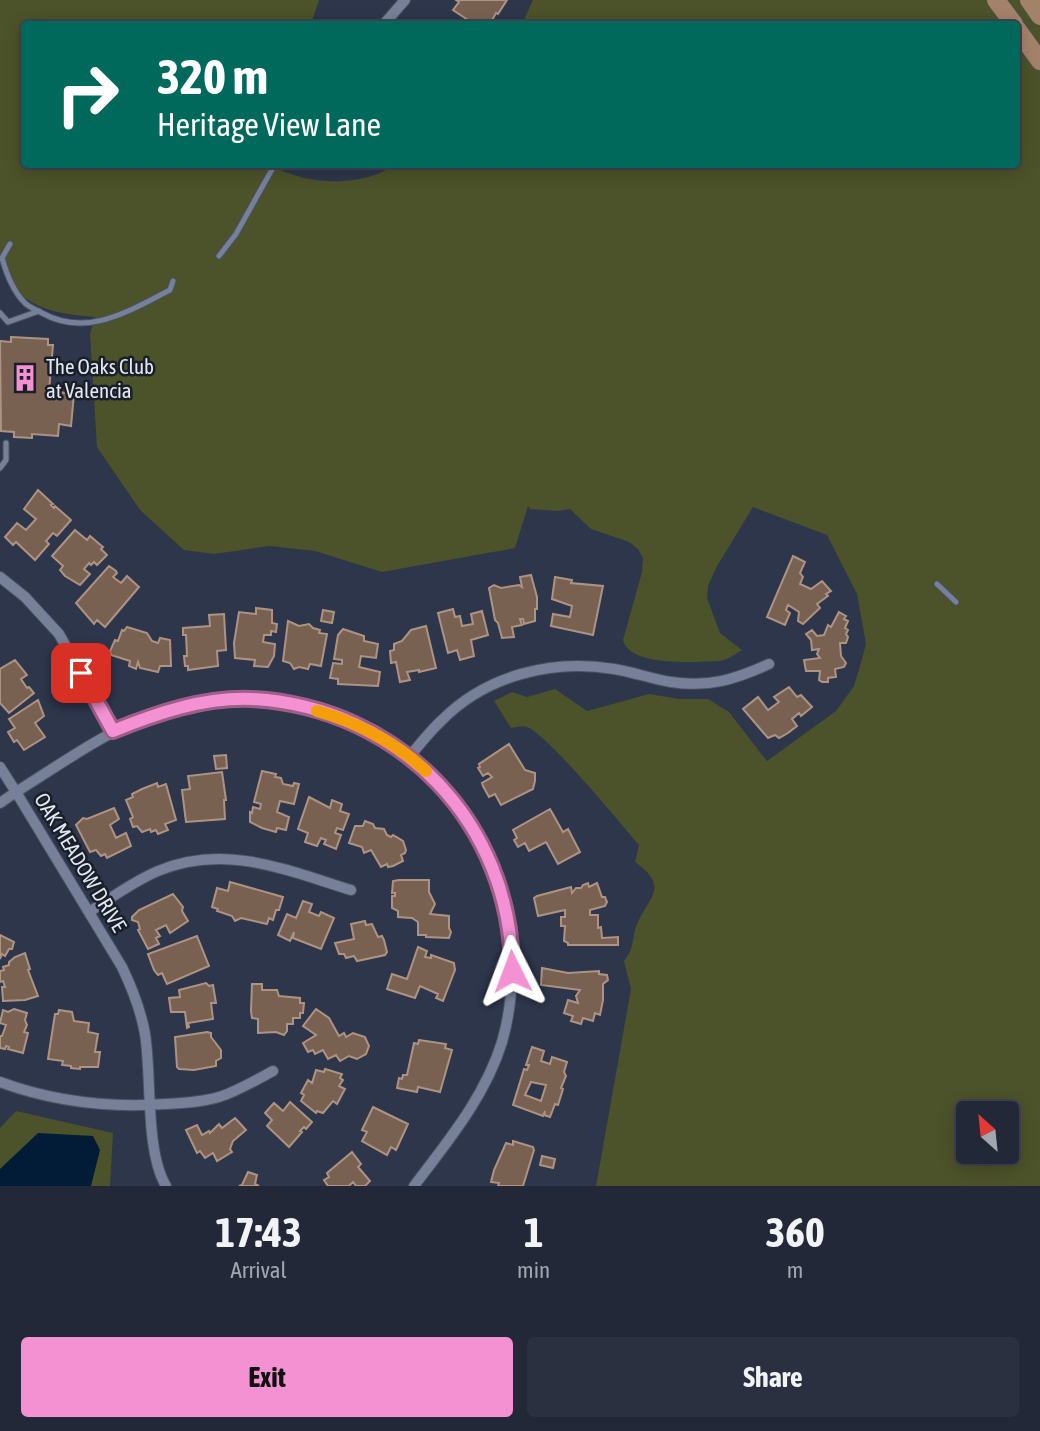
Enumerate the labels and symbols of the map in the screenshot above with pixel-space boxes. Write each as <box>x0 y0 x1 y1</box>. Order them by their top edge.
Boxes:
place label: The Oaks Club at Valencia <box>46 354 154 402</box>
building icon: The Oaks Club at Valencia <box>10 363 40 393</box>
pin <box>51 643 111 703</box>
street label: OAK MEADOW DRIVE <box>30 788 132 936</box>
position arrow <box>475 934 549 1008</box>
north arrow <box>956 1101 1018 1164</box>

